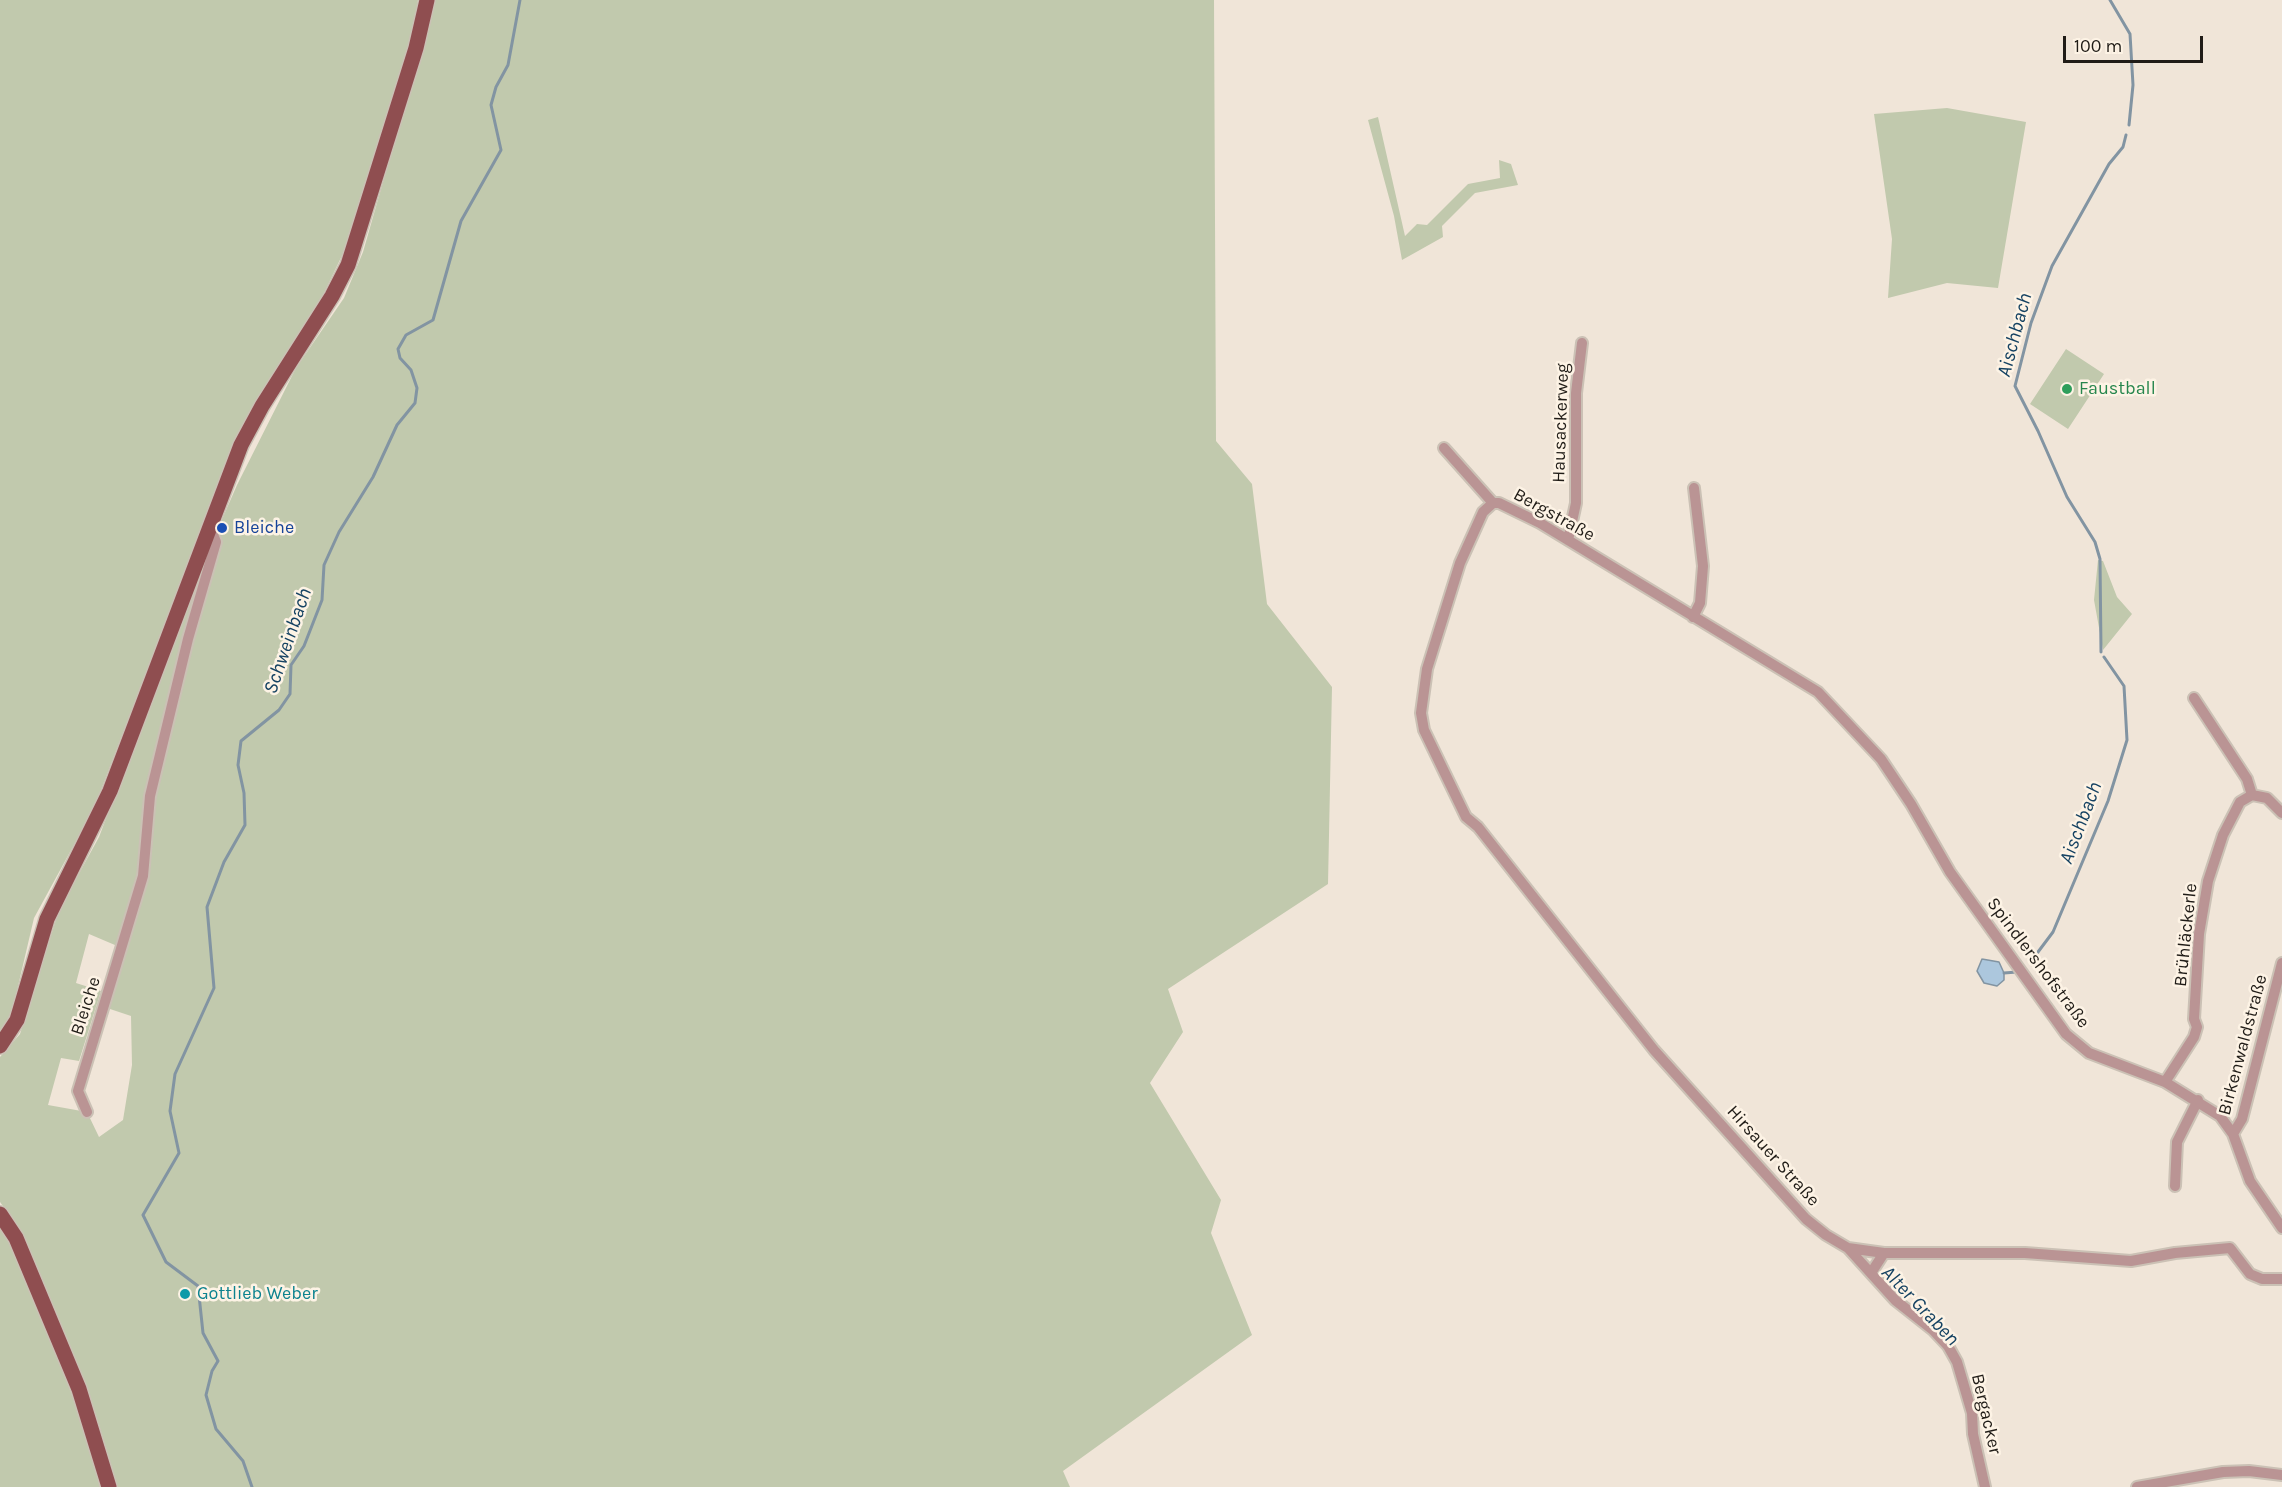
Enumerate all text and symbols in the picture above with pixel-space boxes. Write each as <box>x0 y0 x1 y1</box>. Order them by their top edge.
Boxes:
scale bar <box>2066 24 2206 62</box>
text: 100 m <box>2074 35 2122 57</box>
water label: Aischbach <box>1992 290 2038 380</box>
street label: Hausackerweg <box>1548 363 1574 483</box>
place label: Faustball <box>2079 378 2156 400</box>
marker: Faustball <box>2060 382 2074 396</box>
street label: Bergstraße <box>1510 484 1598 546</box>
place label: Bleiche <box>234 517 294 539</box>
marker: Bleiche <box>215 521 229 535</box>
water label: Schweinbach <box>259 585 317 697</box>
water label: Aischbach <box>2054 779 2108 867</box>
street label: Brühläckerle <box>2170 882 2202 988</box>
street label: Spindlershofstraße <box>1982 893 2094 1033</box>
street label: Birkenwaldstraße <box>2214 972 2272 1118</box>
street label: Bleiche <box>66 974 106 1038</box>
street label: Hirsauer Straße <box>1722 1101 1824 1211</box>
water label: Alter Graben <box>1876 1261 1964 1351</box>
place label: Gottlieb Weber <box>197 1283 318 1305</box>
marker: Gottlieb Weber <box>178 1287 192 1301</box>
street label: Bergacker <box>1966 1372 2006 1456</box>

